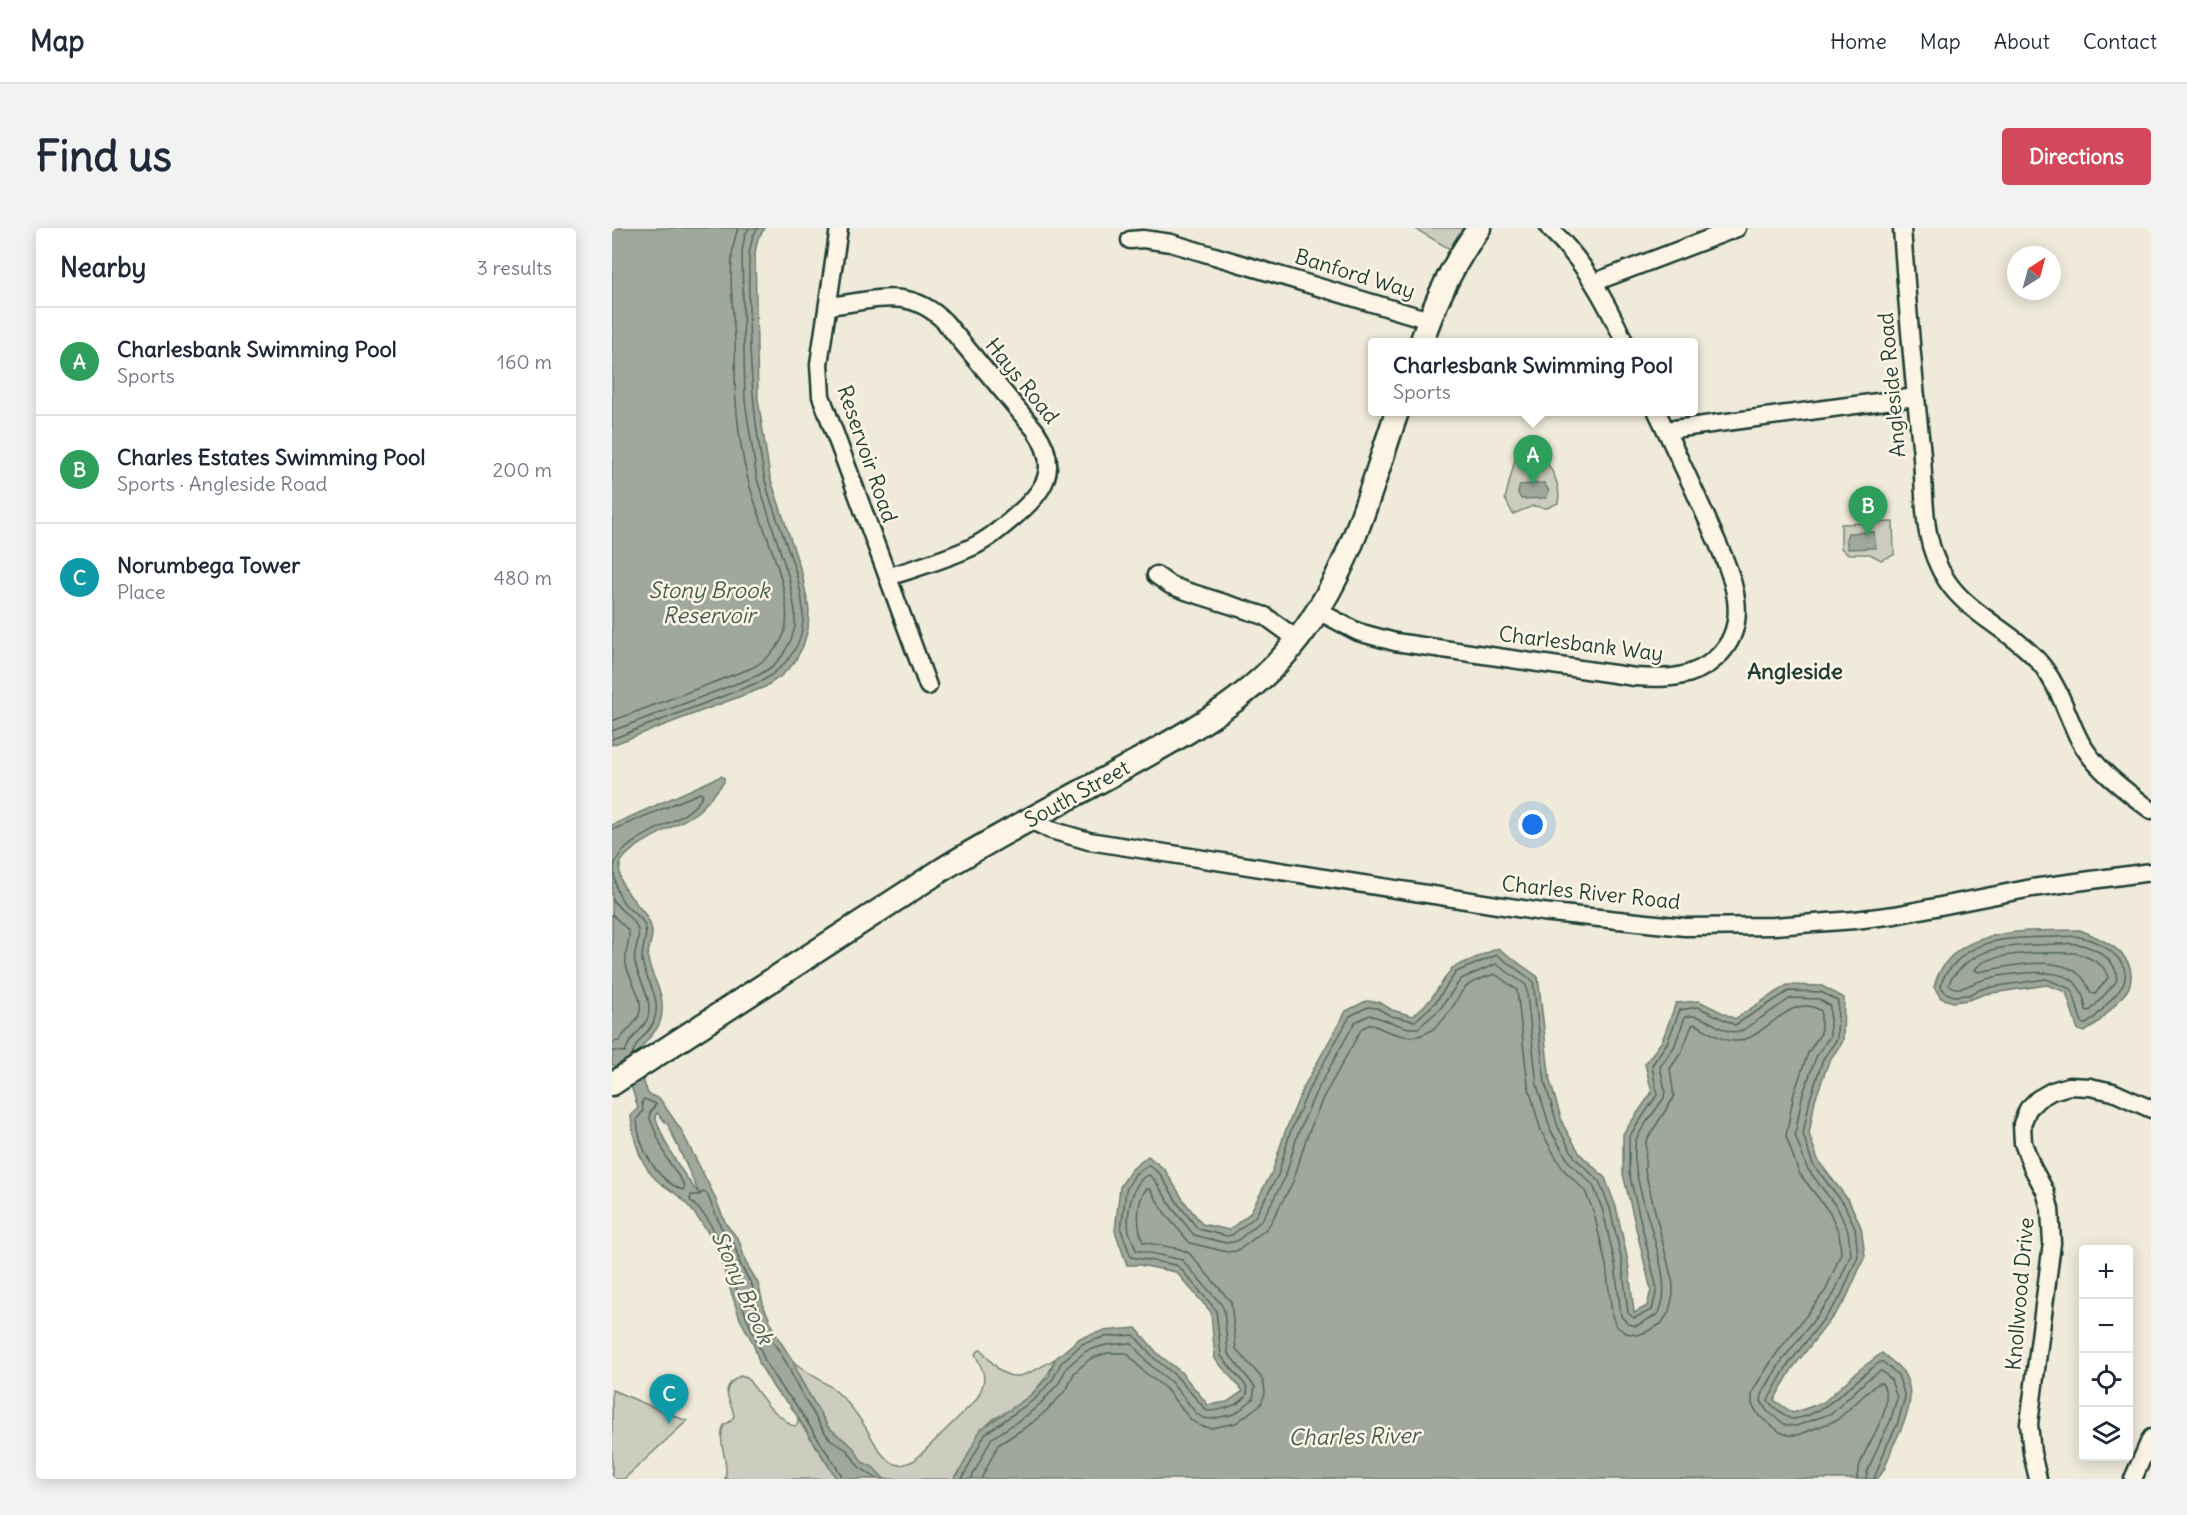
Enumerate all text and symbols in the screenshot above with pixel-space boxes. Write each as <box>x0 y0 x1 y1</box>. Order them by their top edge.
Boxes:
text: Map <box>30 23 84 59</box>
text: Home <box>1830 28 1887 55</box>
text: Map <box>1920 28 1961 55</box>
text: About <box>1994 28 2050 55</box>
text: Contact <box>2083 28 2157 55</box>
button: Directions <box>2002 128 2151 185</box>
text: Find us <box>36 130 172 182</box>
street label: Banford Way <box>1292 242 1418 305</box>
north arrow <box>2007 246 2061 300</box>
text: Nearby <box>60 251 146 284</box>
text: 3 results <box>476 255 552 280</box>
street label: Angleside Road <box>1872 311 1911 459</box>
street label: Hays Road <box>980 332 1065 429</box>
text: Charlesbank Swimming Pool <box>117 335 397 363</box>
popup <box>1368 338 1698 416</box>
text: A <box>73 349 86 374</box>
text: 160 m <box>497 349 552 374</box>
text: Charlesbank Swimming Pool <box>1393 351 1673 379</box>
text: Sports <box>117 363 175 388</box>
text: Sports <box>1393 379 1451 404</box>
street label: Reservoir Road <box>831 382 904 526</box>
pin: A <box>1514 436 1552 485</box>
text: Charles Estates Swimming Pool <box>117 443 425 471</box>
text: B <box>73 457 86 482</box>
text: 200 m <box>492 457 552 482</box>
text: Sports · Angleside Road <box>117 471 327 496</box>
pin: B <box>1848 486 1888 536</box>
text: Norumbega Tower <box>117 551 300 579</box>
text: C <box>73 565 86 590</box>
text: 480 m <box>493 565 552 590</box>
water label: Stony Brook Reservoir <box>648 576 771 629</box>
text: Place <box>117 579 165 604</box>
street label: Charlesbank Way <box>1497 620 1665 667</box>
district label: Angleside <box>1747 657 1843 685</box>
street label: South Street <box>1019 754 1134 833</box>
your location <box>1518 810 1547 839</box>
street label: Charles River Road <box>1500 870 1682 915</box>
street label: Knollwood Drive <box>1999 1216 2040 1372</box>
water label: Stony Brook <box>706 1226 781 1350</box>
map controls <box>2079 1245 2133 1461</box>
button: + <box>2079 1245 2133 1299</box>
button: − <box>2079 1299 2133 1353</box>
button: locate <box>2079 1353 2133 1407</box>
pin: C <box>650 1374 688 1424</box>
button: layers <box>2079 1407 2133 1461</box>
water label: Charles River <box>1288 1421 1423 1451</box>

